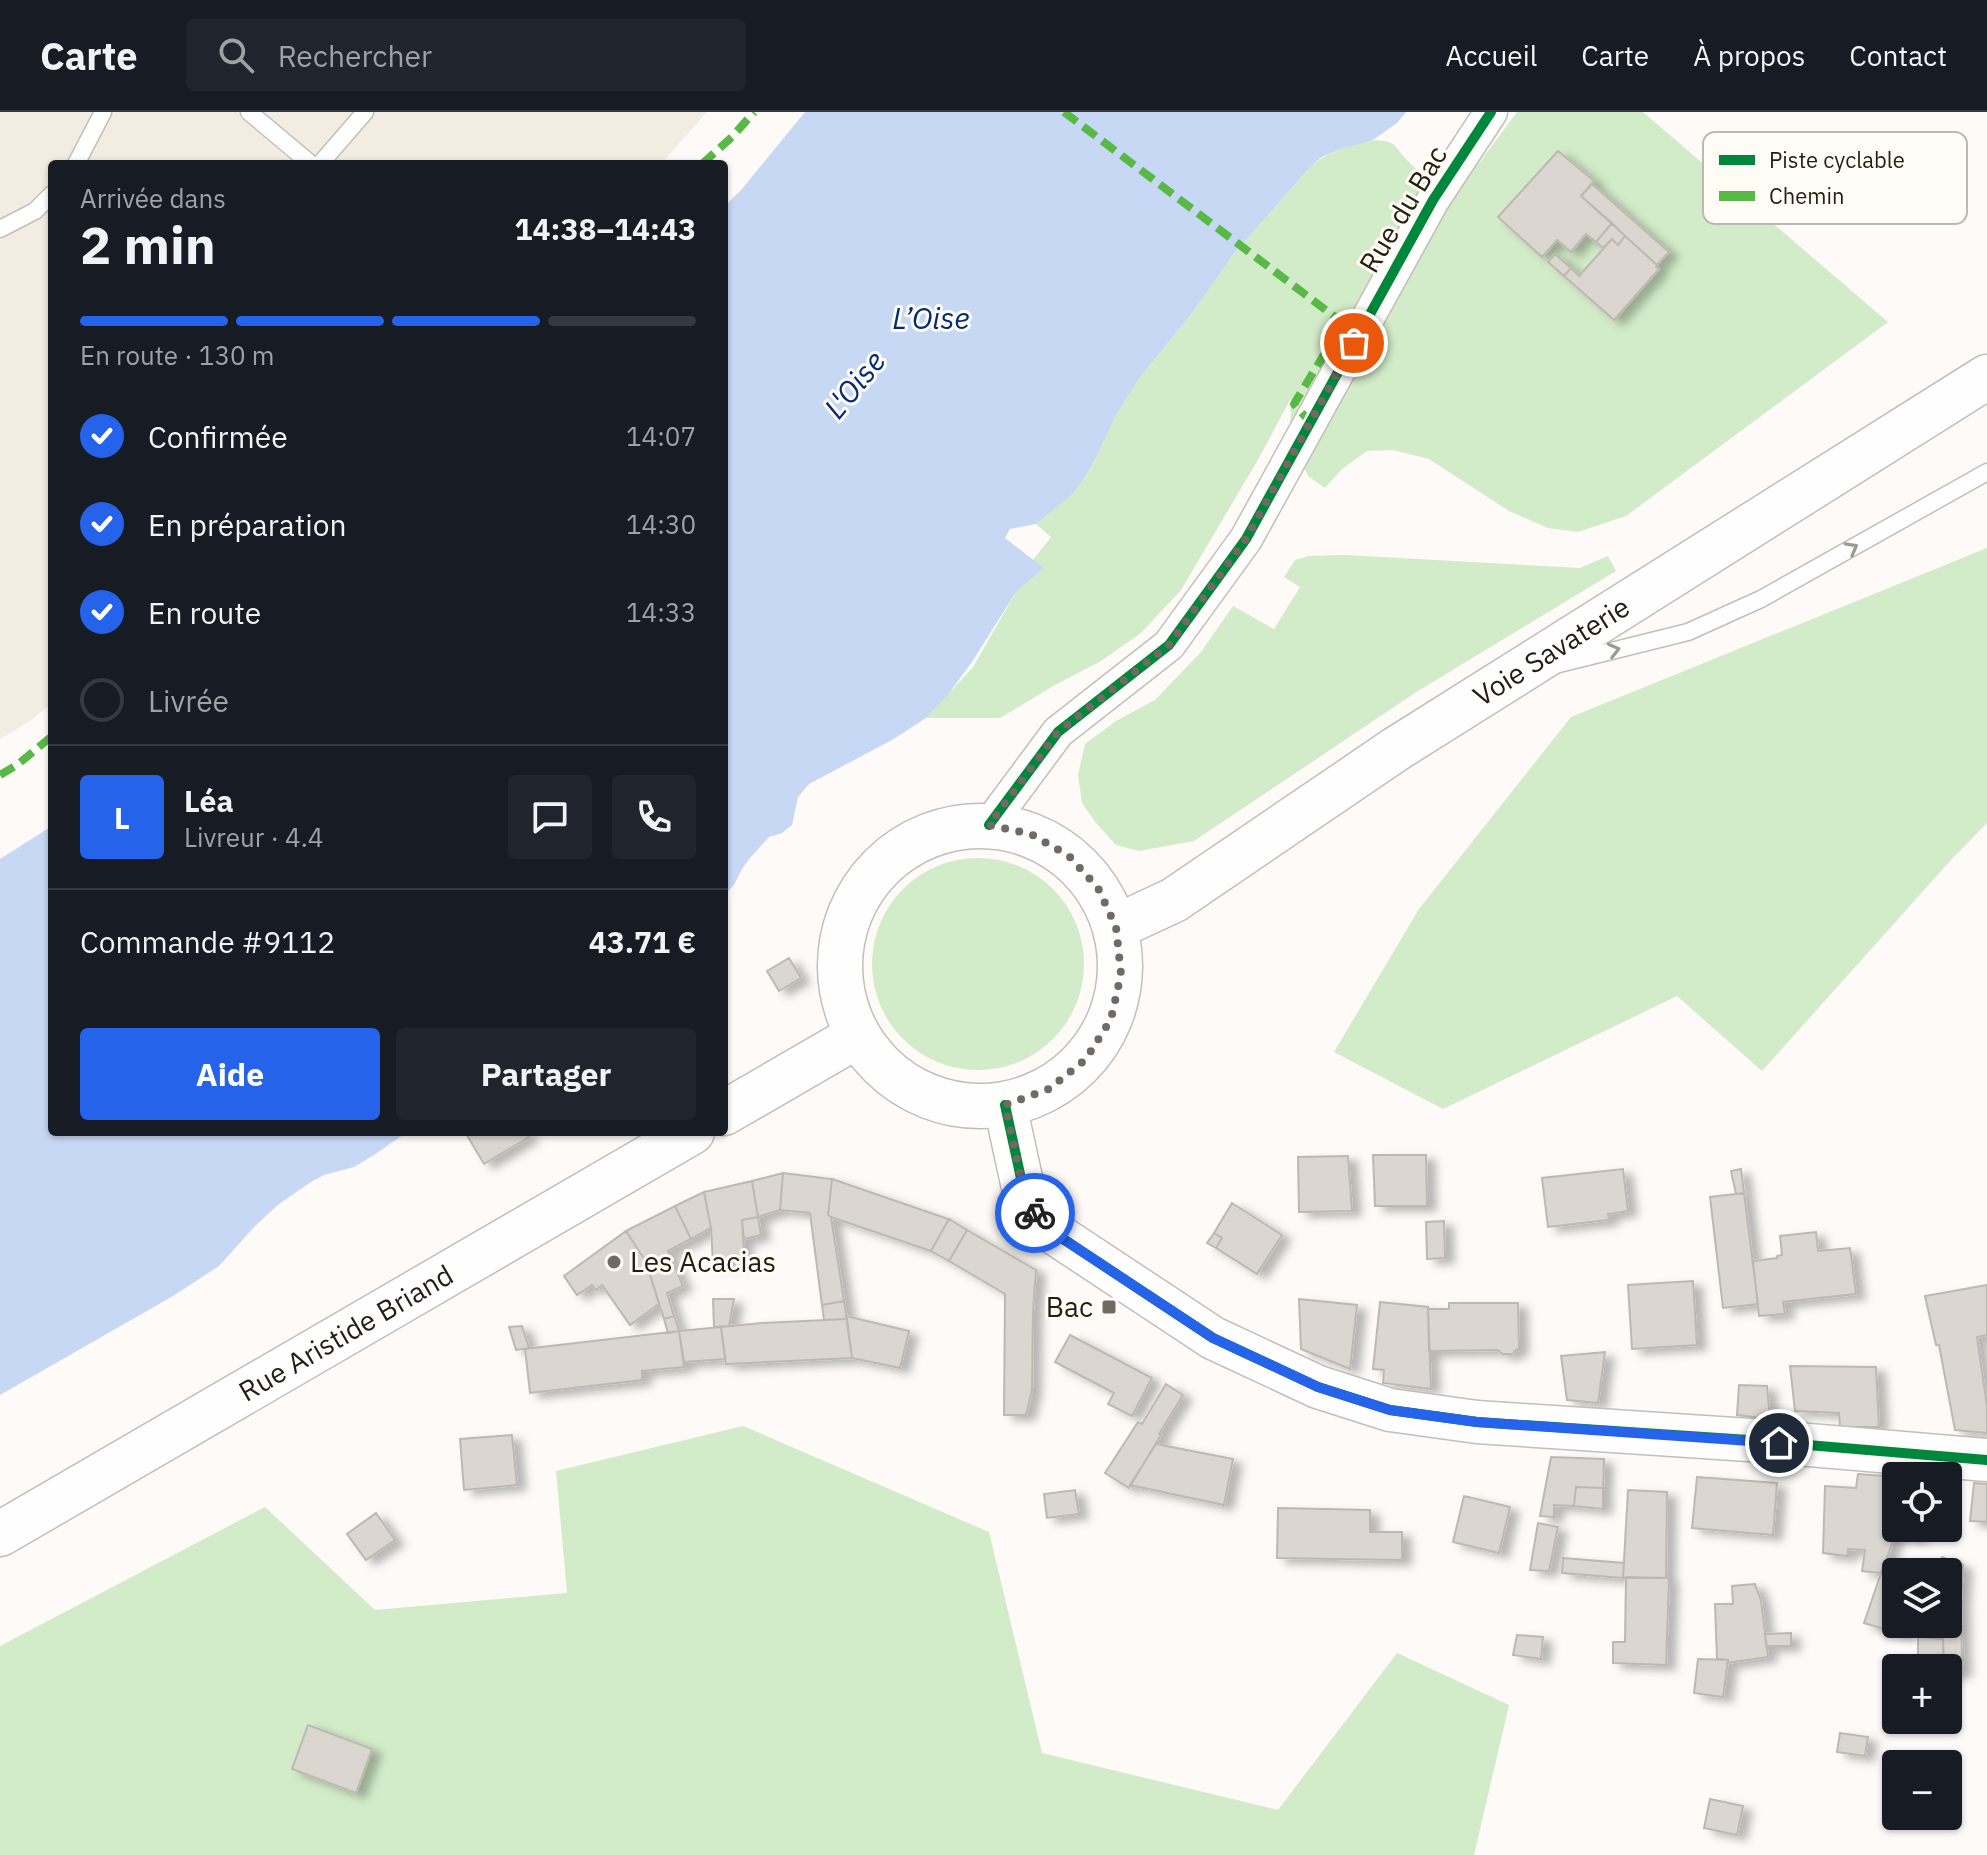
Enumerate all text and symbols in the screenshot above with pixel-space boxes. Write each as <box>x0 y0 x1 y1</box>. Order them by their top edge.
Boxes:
search box <box>186 19 746 91</box>
text: Carte <box>40 31 138 80</box>
icon: search <box>214 33 258 77</box>
text: Rechercher <box>278 36 432 75</box>
text: Accueil <box>1445 37 1537 74</box>
text: Carte <box>1581 37 1649 74</box>
text: À propos <box>1693 37 1805 74</box>
text: Contact <box>1849 37 1947 74</box>
legend <box>1703 132 1967 224</box>
street label: Rue du Bac <box>1350 138 1455 279</box>
text: Piste cyclable <box>1769 145 1905 174</box>
text: Arrivée dans <box>80 181 226 215</box>
text: Chemin <box>1769 181 1844 210</box>
text: 14:38–14:43 <box>515 209 696 248</box>
text: 2 min <box>80 211 216 278</box>
water label: L’Oise <box>892 298 970 337</box>
pin <box>1320 309 1388 377</box>
icon: bag <box>1332 321 1376 365</box>
text: En route · 130 m <box>80 338 274 372</box>
water label: L'Oise <box>815 342 893 426</box>
icon: check <box>80 414 124 458</box>
text: Confirmée <box>148 417 288 456</box>
text: 14:07 <box>626 419 696 453</box>
icon: check <box>80 502 124 546</box>
text: En préparation <box>148 505 347 544</box>
text: 14:30 <box>626 507 696 541</box>
one-way arrow <box>1843 543 1858 558</box>
street label: Voie Savaterie <box>1466 588 1636 714</box>
icon: check <box>80 590 124 634</box>
text: En route <box>148 593 261 632</box>
text: 14:33 <box>626 595 696 629</box>
one-way arrow <box>1607 643 1620 660</box>
text: Livrée <box>148 681 229 720</box>
button: chat <box>508 775 592 859</box>
button: phone <box>612 775 696 859</box>
text: Léa <box>184 781 234 820</box>
text: L <box>114 798 130 837</box>
text: Livreur · 4.4 <box>184 820 323 854</box>
text: Commande #9112 <box>80 922 335 961</box>
text: 43.71 € <box>589 922 696 961</box>
button: Aide <box>80 1028 380 1120</box>
button: Partager <box>396 1028 696 1120</box>
courier <box>995 1173 1075 1253</box>
icon: bike <box>1013 1191 1057 1235</box>
place label: Les Acacias <box>630 1243 776 1280</box>
marker: Les Acacias <box>605 1253 623 1271</box>
street label: Rue Aristide Briand <box>232 1256 460 1409</box>
place label: Bac <box>1046 1288 1093 1325</box>
marker: Bac <box>1100 1298 1118 1316</box>
pin <box>1745 1409 1813 1477</box>
icon: home <box>1757 1421 1801 1465</box>
map controls <box>1882 1462 1962 1830</box>
button: locate <box>1882 1462 1962 1542</box>
button: layers <box>1882 1558 1962 1638</box>
button: + <box>1882 1654 1962 1734</box>
button: − <box>1882 1750 1962 1830</box>

